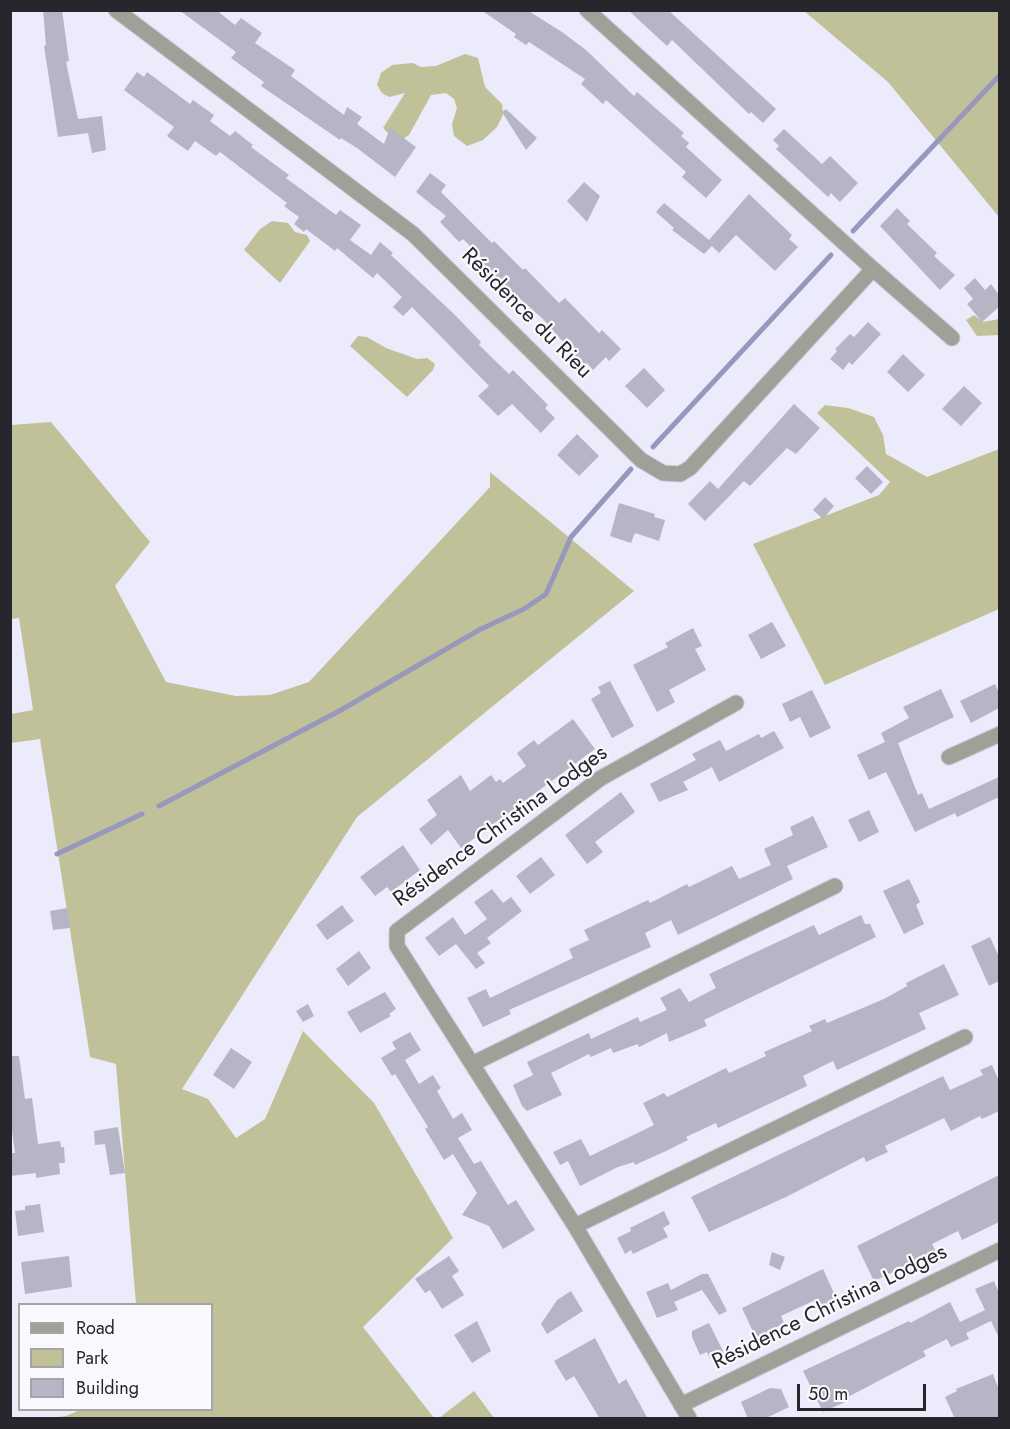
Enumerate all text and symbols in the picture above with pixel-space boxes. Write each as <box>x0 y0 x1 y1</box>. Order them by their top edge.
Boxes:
street label: Résidence du Rieu <box>455 243 597 385</box>
street label: Résidence Christina Lodges <box>389 741 613 913</box>
street label: Résidence Christina Lodges <box>708 1240 952 1376</box>
legend <box>18 1303 213 1411</box>
text: Road <box>76 1315 115 1341</box>
text: Park <box>76 1345 108 1371</box>
scale bar <box>800 1372 929 1410</box>
text: Building <box>76 1375 139 1401</box>
text: 50 m <box>808 1381 848 1407</box>

